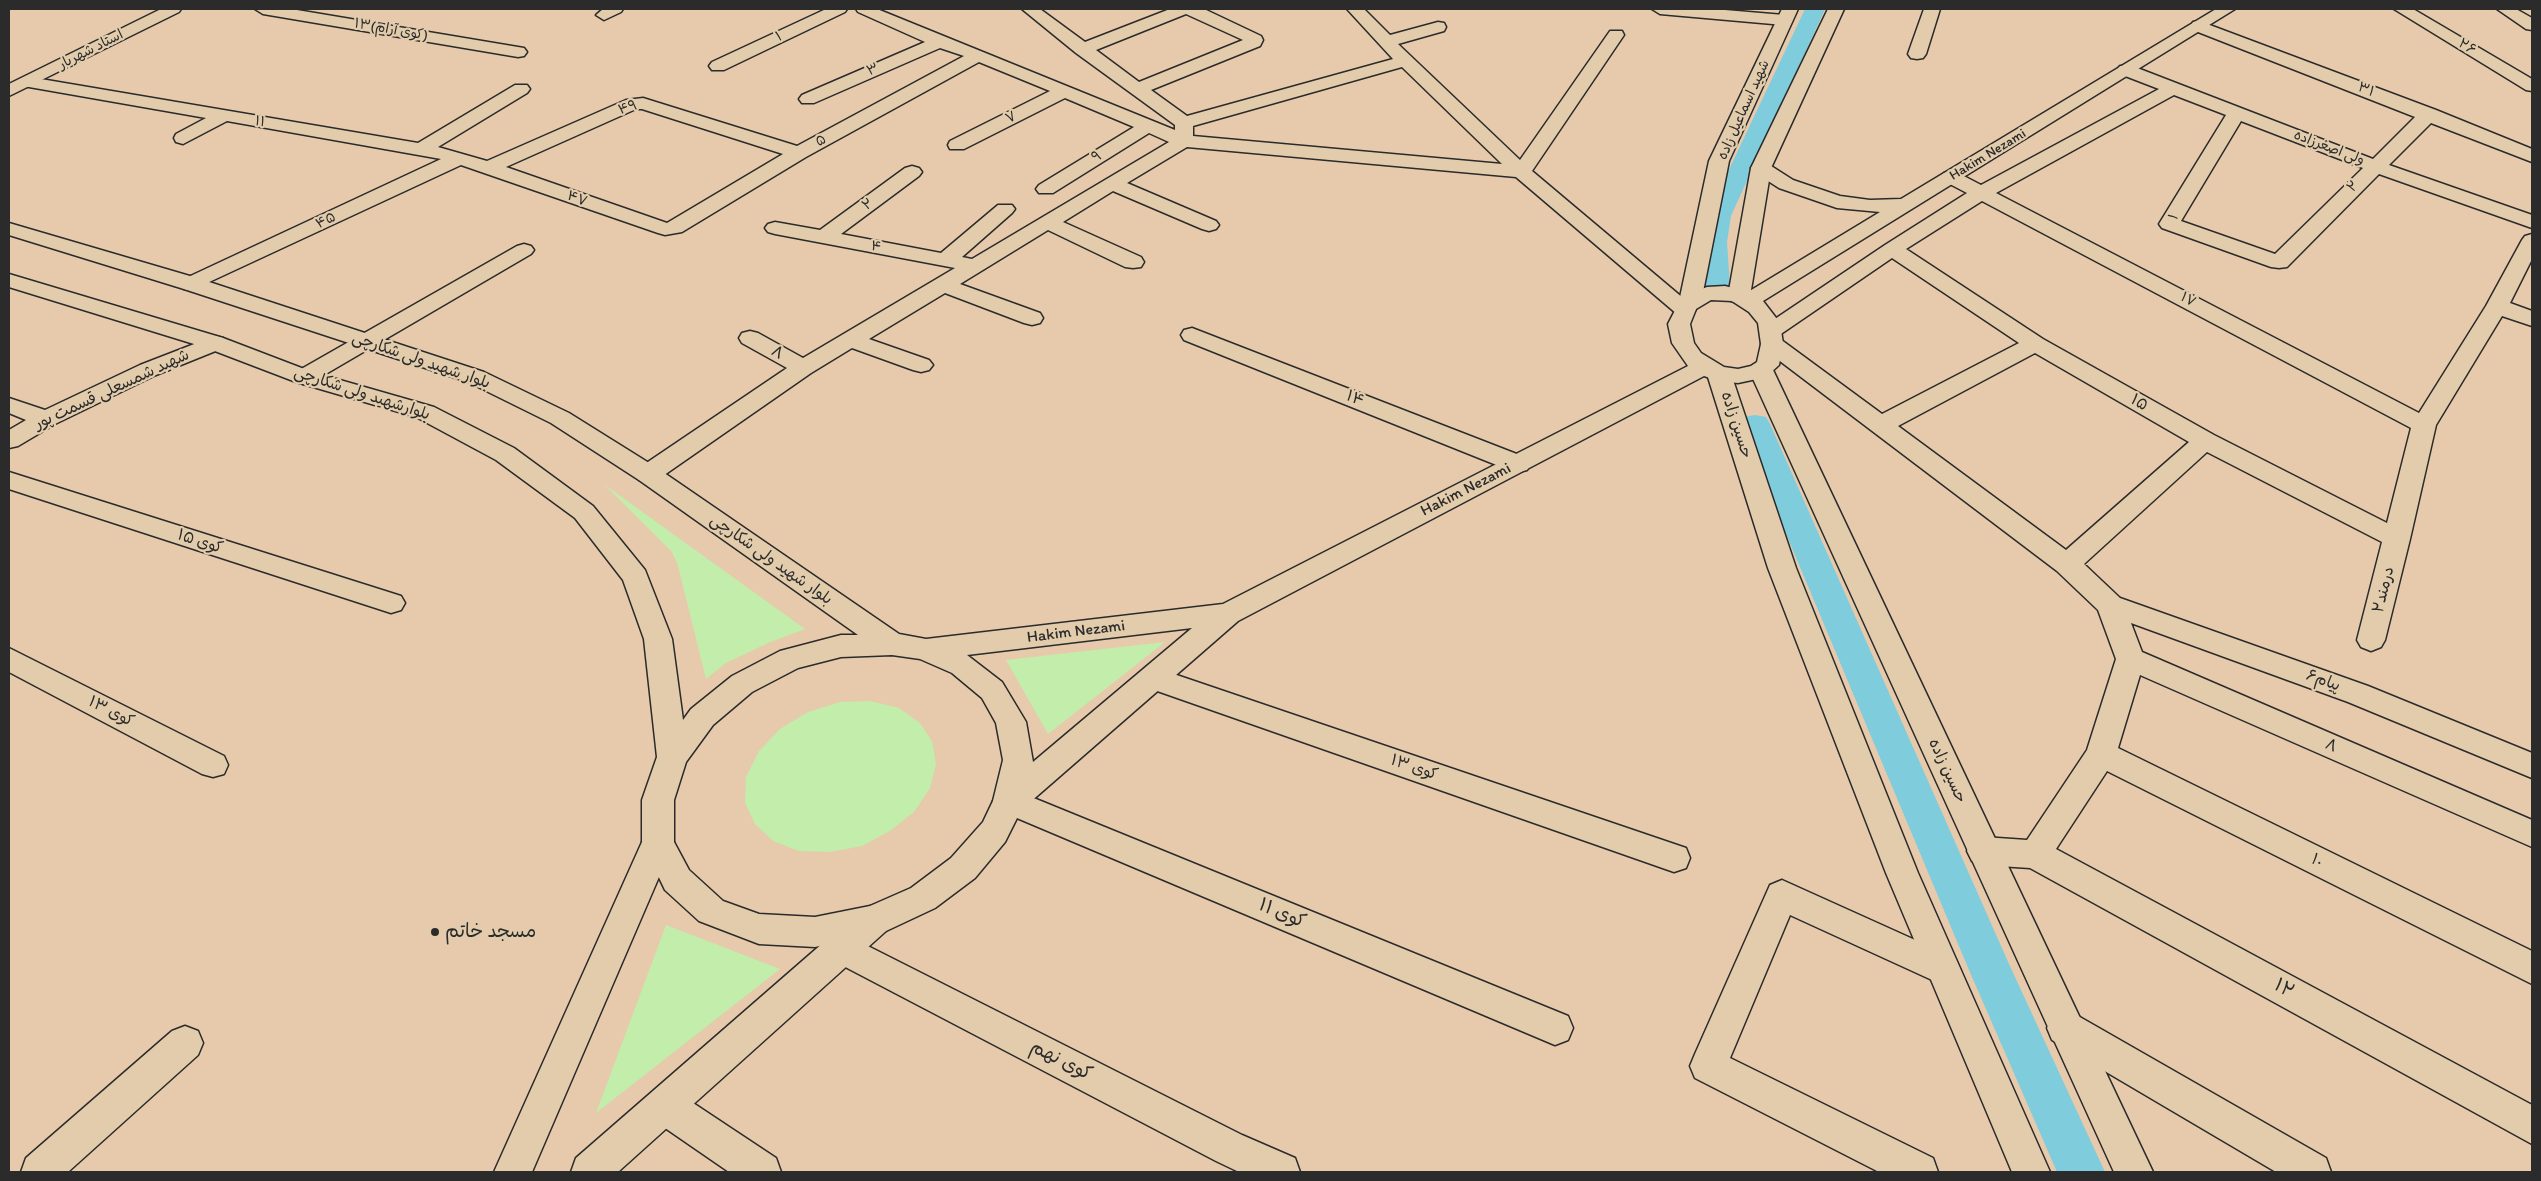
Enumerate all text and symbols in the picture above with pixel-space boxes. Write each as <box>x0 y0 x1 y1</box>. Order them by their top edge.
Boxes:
street label: ۱۳(کوی آرام) <box>353 15 429 45</box>
street label: استاد شهریار <box>56 27 126 73</box>
street label: ۱ <box>773 28 785 46</box>
street label: ۲۶ <box>2455 35 2479 59</box>
street label: شهید اسماعیل زاده <box>1714 57 1774 163</box>
street label: ۳ <box>864 60 882 80</box>
street label: ۳۱ <box>2355 79 2377 101</box>
street label: ۴۹ <box>616 97 640 119</box>
street label: ۷ <box>1003 108 1019 128</box>
street label: ۱۱ <box>254 113 266 131</box>
street label: Hakim Nezami <box>1947 126 2029 184</box>
street label: ولی اصغرزاده <box>2291 127 2367 169</box>
street label: ۵ <box>813 131 829 151</box>
street label: ۹ <box>1089 148 1105 166</box>
street label: ۲ <box>2344 178 2362 196</box>
street label: ۴۷ <box>565 188 589 210</box>
street label: ۲ <box>859 195 877 215</box>
street label: ۴۵ <box>313 209 339 233</box>
street label: ۱ <box>2165 211 2183 223</box>
street label: ۴ <box>869 238 883 256</box>
street label: ۱۷ <box>2177 289 2199 311</box>
street label: بلوار شهید ولی شکارچی <box>349 328 493 394</box>
street label: ۸ <box>767 342 787 364</box>
street label: شهید شمسعلی قسمت پور <box>32 346 192 434</box>
street label: بلوارشهید ولی شکارچی <box>292 363 432 425</box>
street label: ۱۴ <box>1343 387 1367 411</box>
street label: حسین زاده <box>1716 389 1756 461</box>
street label: ۱۵ <box>2127 390 2151 416</box>
street label: Hakim Nezami <box>1418 459 1514 521</box>
street label: بلوار شهید ولی شکارچی <box>706 511 836 609</box>
street label: کوی ۱۵ <box>175 526 225 558</box>
street label: درمند۲ <box>2369 565 2399 615</box>
street label: Hakim Nezami <box>1026 616 1126 648</box>
street label: ۶پیام <box>2303 666 2343 696</box>
street label: کوی ۱۳ <box>85 692 137 732</box>
street label: ۸ <box>2322 735 2340 757</box>
street label: حسین زاده <box>1924 736 1970 806</box>
street label: کوی ۱۳ <box>1388 751 1440 785</box>
street label: ۱۰ <box>2308 850 2326 872</box>
street label: کوی ۱۱ <box>1255 894 1309 934</box>
place label: مسجد خاتم <box>445 921 536 943</box>
marker: مسجد خاتم <box>429 926 441 938</box>
street label: ۱۲ <box>2270 974 2298 1004</box>
street label: کوی نهم <box>1026 1036 1096 1086</box>

